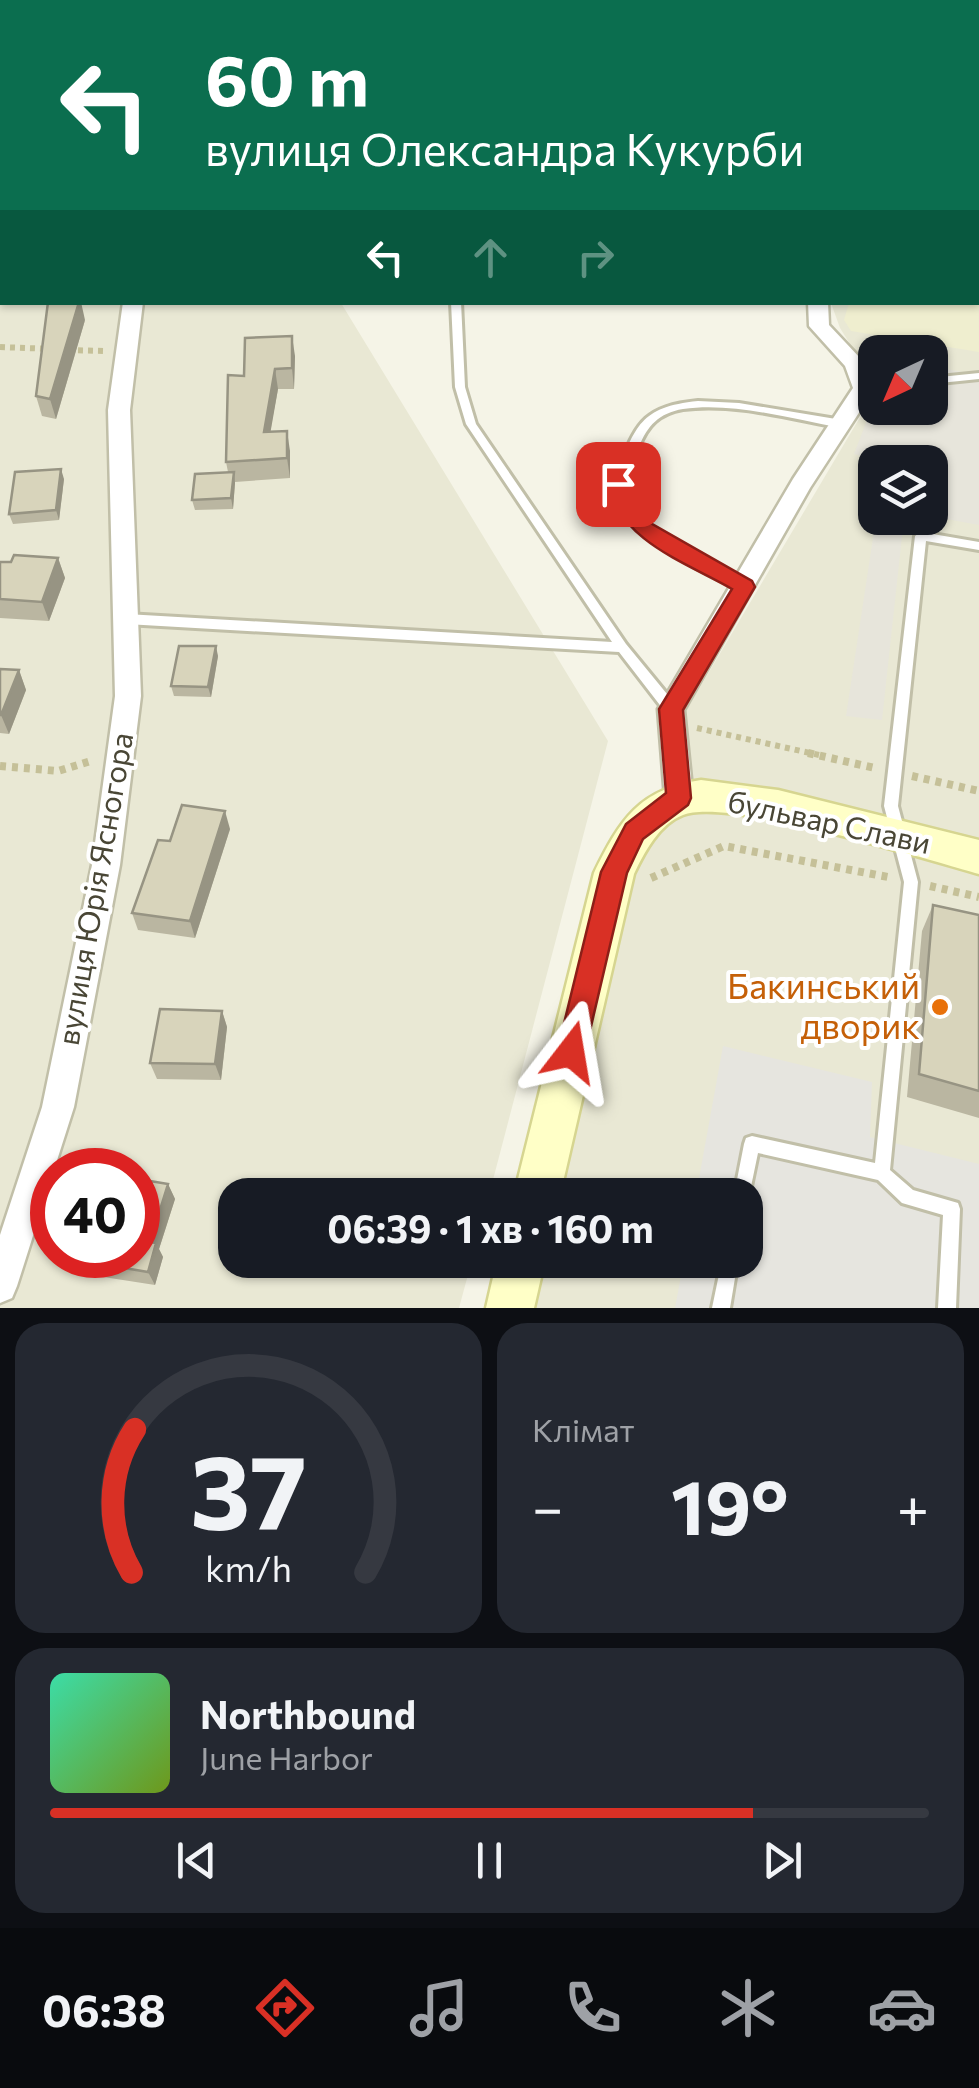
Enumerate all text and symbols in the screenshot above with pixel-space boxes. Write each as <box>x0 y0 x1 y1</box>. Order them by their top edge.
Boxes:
text: 60 m <box>205 35 369 120</box>
icon: left <box>40 40 170 170</box>
text: вулиця Олександра Кукурби <box>205 120 804 175</box>
icon: left <box>358 230 413 285</box>
icon: ahead <box>463 230 518 285</box>
icon: right <box>568 230 623 285</box>
north arrow <box>858 335 948 425</box>
map controls <box>858 335 948 535</box>
pin <box>576 442 661 527</box>
button: layers <box>858 445 948 535</box>
icon: arrive <box>591 457 646 512</box>
street label: вулиця Юрія Ясногора <box>48 729 139 1048</box>
street label: бульвар Слави <box>725 781 934 860</box>
place label: Бакинський дворик <box>727 963 920 1046</box>
marker: Бакинський дворик <box>929 996 951 1018</box>
position arrow <box>519 1000 623 1104</box>
speed limit sign: 40 <box>30 1148 160 1278</box>
text: 06:39 · 1 хв · 160 m <box>327 1204 654 1251</box>
text: Клімат <box>532 1409 635 1449</box>
text: 37 <box>190 1424 307 1551</box>
text: 19° <box>671 1459 789 1550</box>
text: − <box>532 1472 563 1539</box>
text: + <box>897 1472 929 1539</box>
text: km/h <box>205 1546 292 1589</box>
text: Northbound <box>200 1690 416 1737</box>
text: June Harbor <box>200 1737 373 1777</box>
icon: previous <box>169 1833 224 1888</box>
icon: pause <box>462 1833 517 1888</box>
icon: next <box>755 1833 810 1888</box>
icon: directions <box>250 1973 320 2043</box>
icon: music <box>404 1973 474 2043</box>
icon: phone <box>558 1973 628 2043</box>
icon: climate <box>713 1973 783 2043</box>
icon: car <box>867 1973 937 2043</box>
text: 06:38 <box>42 1981 166 2036</box>

